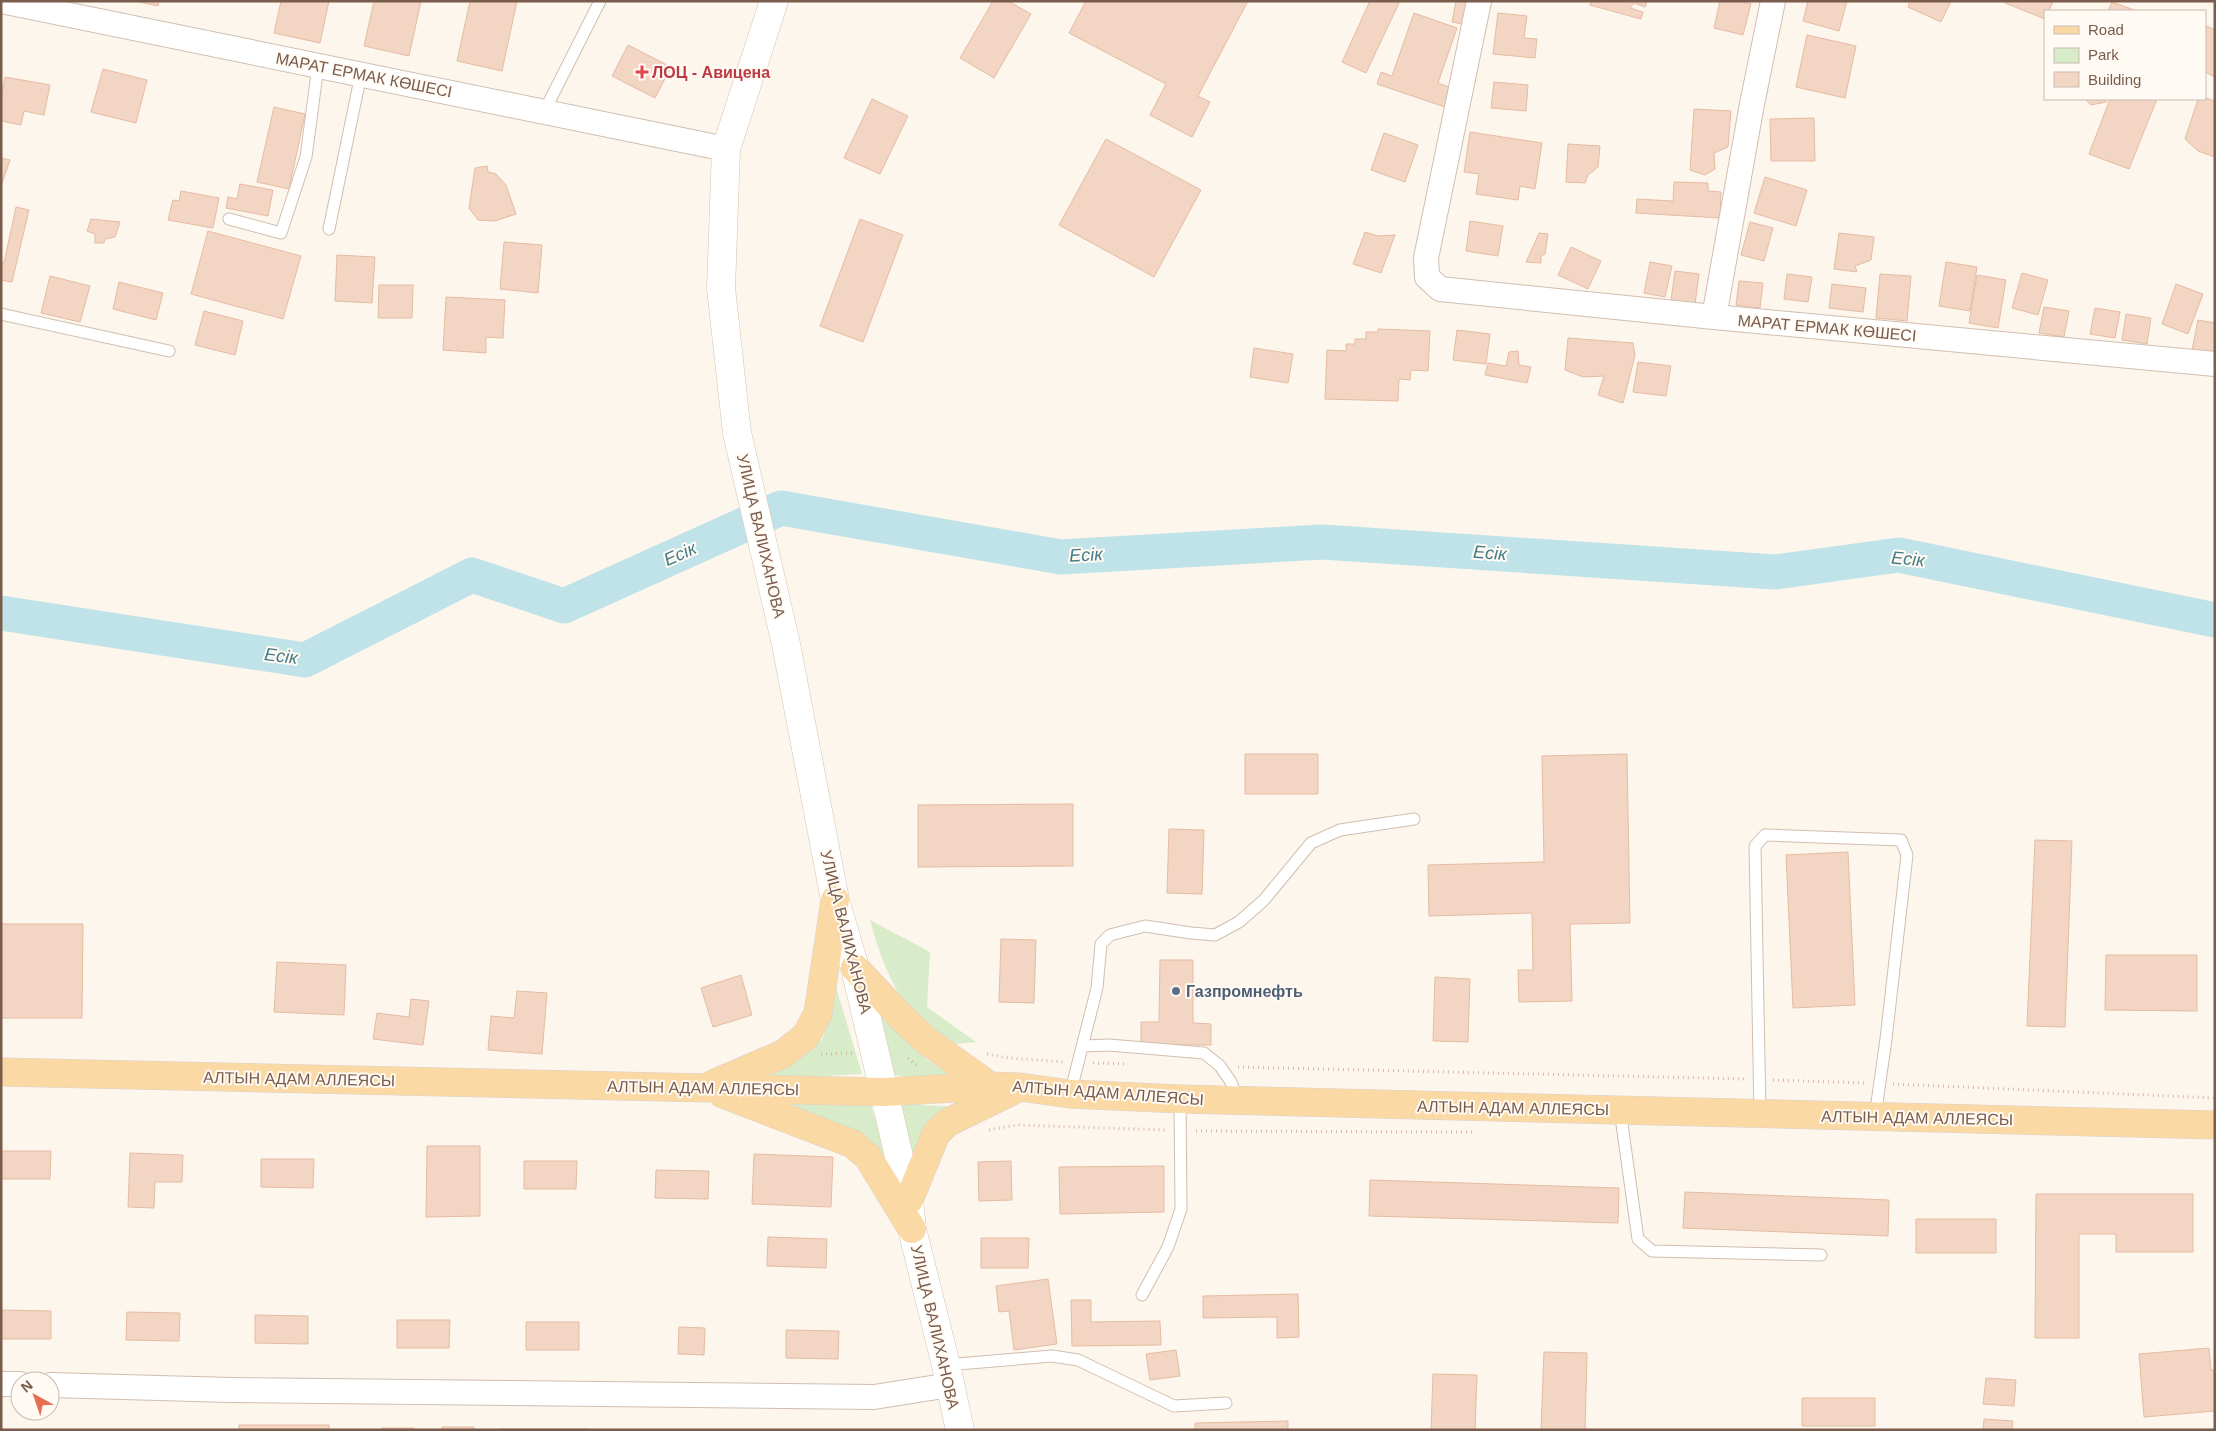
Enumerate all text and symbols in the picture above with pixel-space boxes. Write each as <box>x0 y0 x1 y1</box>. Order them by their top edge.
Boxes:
legend <box>2044 10 2206 100</box>
text: Road <box>2088 21 2124 38</box>
text: Park <box>2088 46 2119 63</box>
street label: МАРАТ ЕРМАК КӨШЕСІ <box>274 50 454 100</box>
place label: ЛОЦ - Авицена <box>652 64 770 81</box>
marker: ЛОЦ - Авицена <box>636 66 648 78</box>
text: Building <box>2088 71 2141 88</box>
street label: МАРАТ ЕРМАК КӨШЕСІ <box>1737 312 1917 344</box>
street label: УЛИЦА ВАЛИХАНОВА <box>734 452 788 620</box>
water label: Есік <box>661 537 701 570</box>
water label: Есік <box>1473 542 1509 564</box>
water label: Есік <box>1069 544 1105 566</box>
water label: Есік <box>1890 548 1927 571</box>
water label: Есік <box>263 644 300 668</box>
street label: УЛИЦА ВАЛИХАНОВА <box>817 848 875 1016</box>
place label: Газпромнефть <box>1186 983 1303 1000</box>
marker: Газпромнефть <box>1170 985 1182 997</box>
street label: АЛТЫН АДАМ АЛЛЕЯСЫ <box>203 1069 395 1089</box>
street label: АЛТЫН АДАМ АЛЛЕЯСЫ <box>607 1078 799 1098</box>
street label: АЛТЫН АДАМ АЛЛЕЯСЫ <box>1012 1078 1204 1108</box>
street label: АЛТЫН АДАМ АЛЛЕЯСЫ <box>1417 1098 1609 1118</box>
street label: АЛТЫН АДАМ АЛЛЕЯСЫ <box>1821 1108 2013 1128</box>
street label: УЛИЦА ВАЛИХАНОВА <box>908 1243 962 1411</box>
north arrow <box>10 1371 60 1421</box>
text: N <box>18 1377 36 1395</box>

